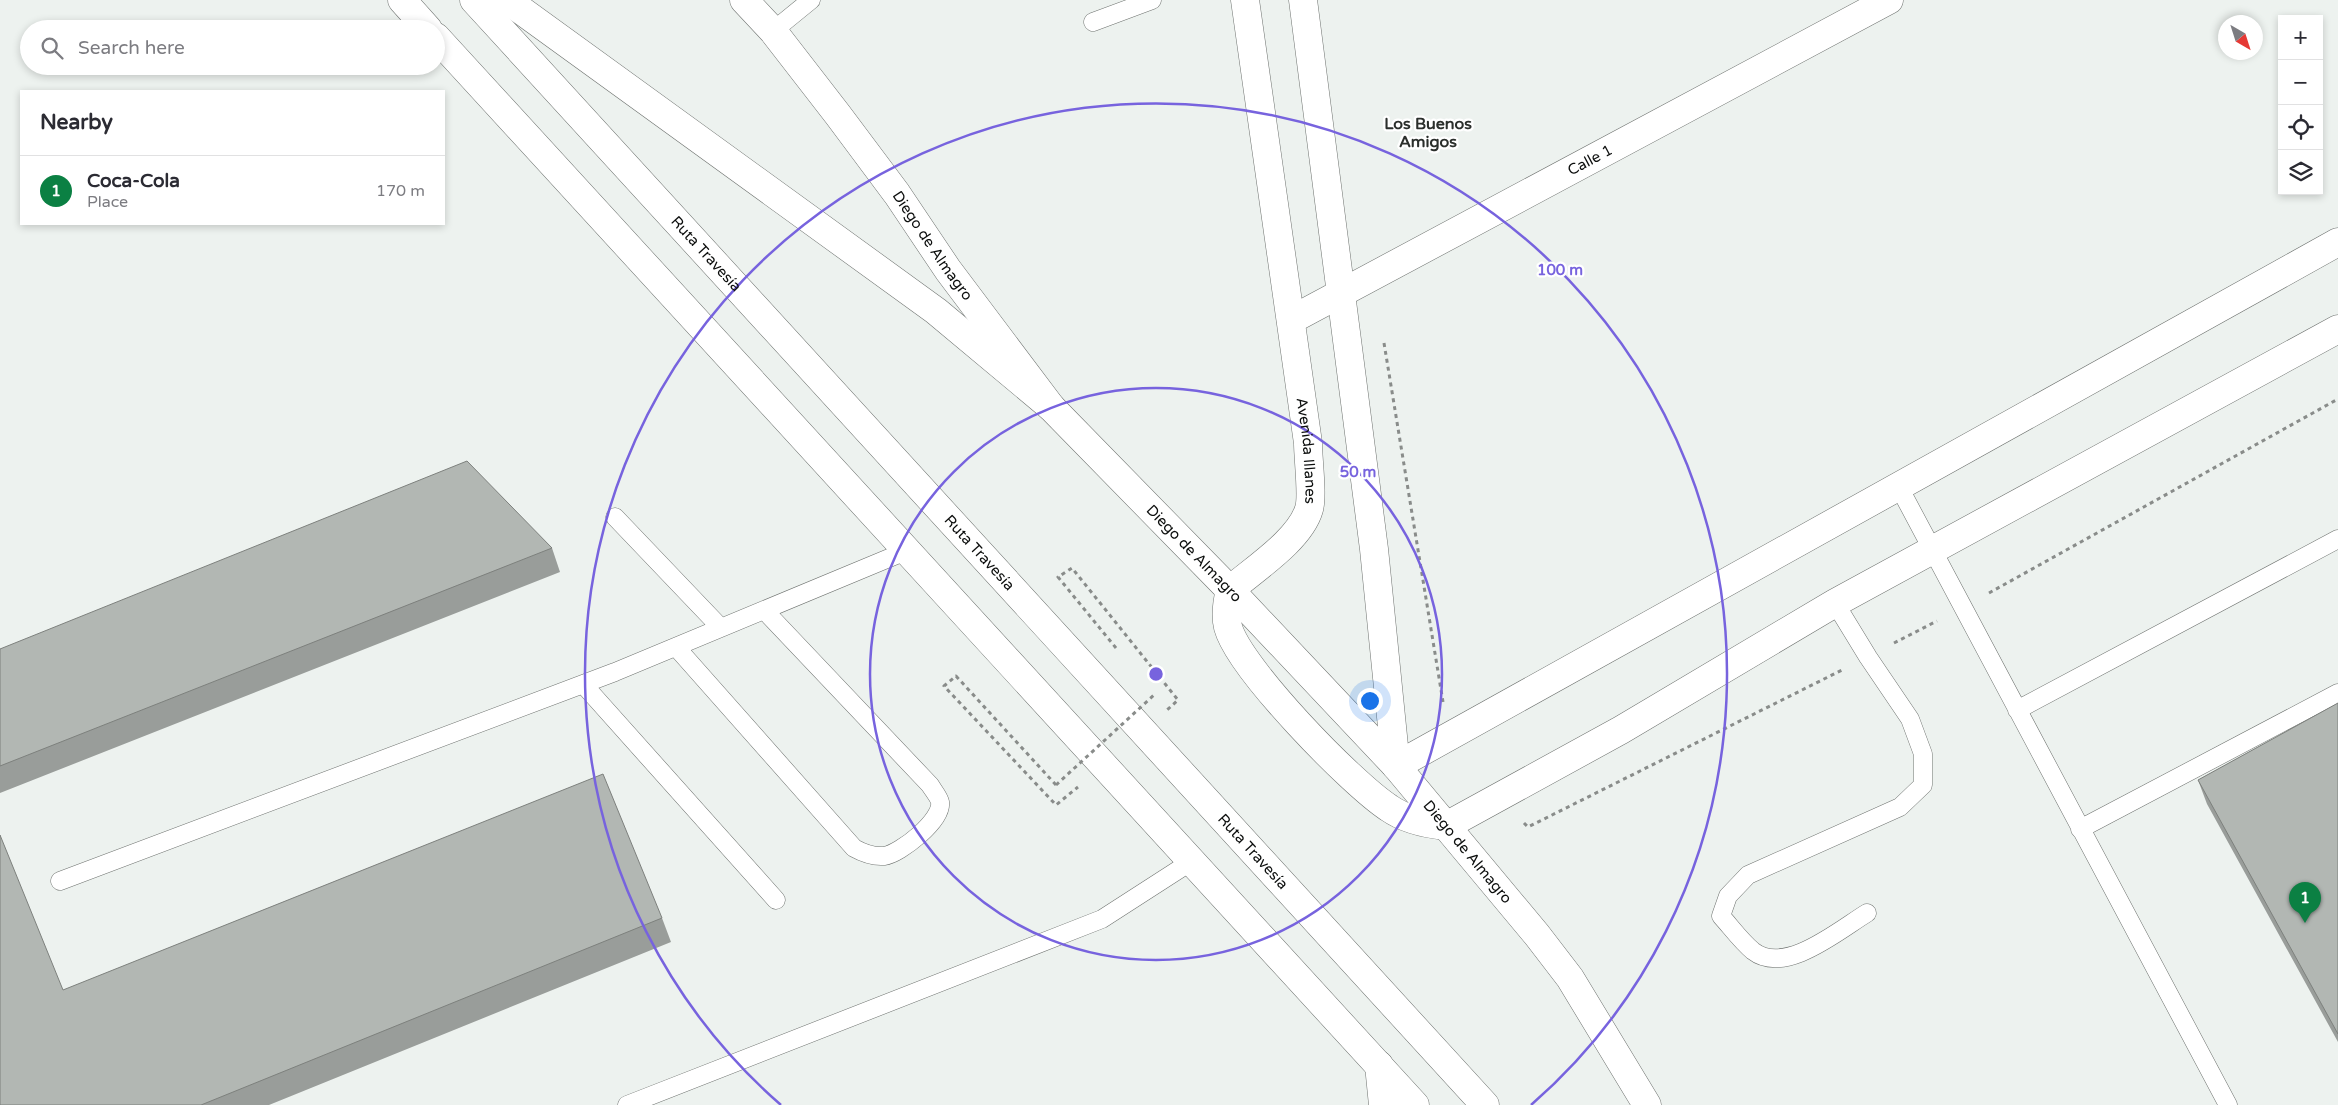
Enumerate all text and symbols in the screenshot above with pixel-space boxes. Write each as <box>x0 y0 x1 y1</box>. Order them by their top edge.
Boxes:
north arrow <box>2218 15 2263 60</box>
map controls <box>2278 15 2323 195</box>
button: + <box>2278 15 2323 60</box>
search box <box>20 20 445 75</box>
icon: search <box>38 34 66 62</box>
text: Search here <box>78 37 185 59</box>
button: − <box>2278 60 2323 105</box>
button: locate <box>2278 105 2323 150</box>
text: Nearby <box>40 110 113 135</box>
district label: Los Buenos Amigos <box>1384 114 1472 152</box>
street label: Calle 1 <box>1564 141 1615 179</box>
button: layers <box>2278 150 2323 195</box>
text: Coca-Cola <box>87 170 180 192</box>
text: 1 <box>51 181 61 201</box>
text: 170 m <box>376 181 425 201</box>
street label: Diego de Almagro <box>889 188 977 304</box>
text: Place <box>87 192 128 212</box>
street label: Ruta Travesía <box>667 212 745 295</box>
text: 100 m <box>1537 261 1583 279</box>
street label: Avenida Illanes <box>1293 396 1320 505</box>
text: 50 m <box>1340 463 1376 481</box>
street label: Diego de Almagro <box>1143 501 1246 606</box>
street label: Ruta Travesía <box>941 511 1019 594</box>
centre of rings <box>1147 665 1165 683</box>
your location <box>1357 688 1383 714</box>
street label: Diego de Almagro <box>1419 797 1516 907</box>
street label: Ruta Travesía <box>1214 810 1292 893</box>
pin: 1 <box>2289 882 2321 923</box>

